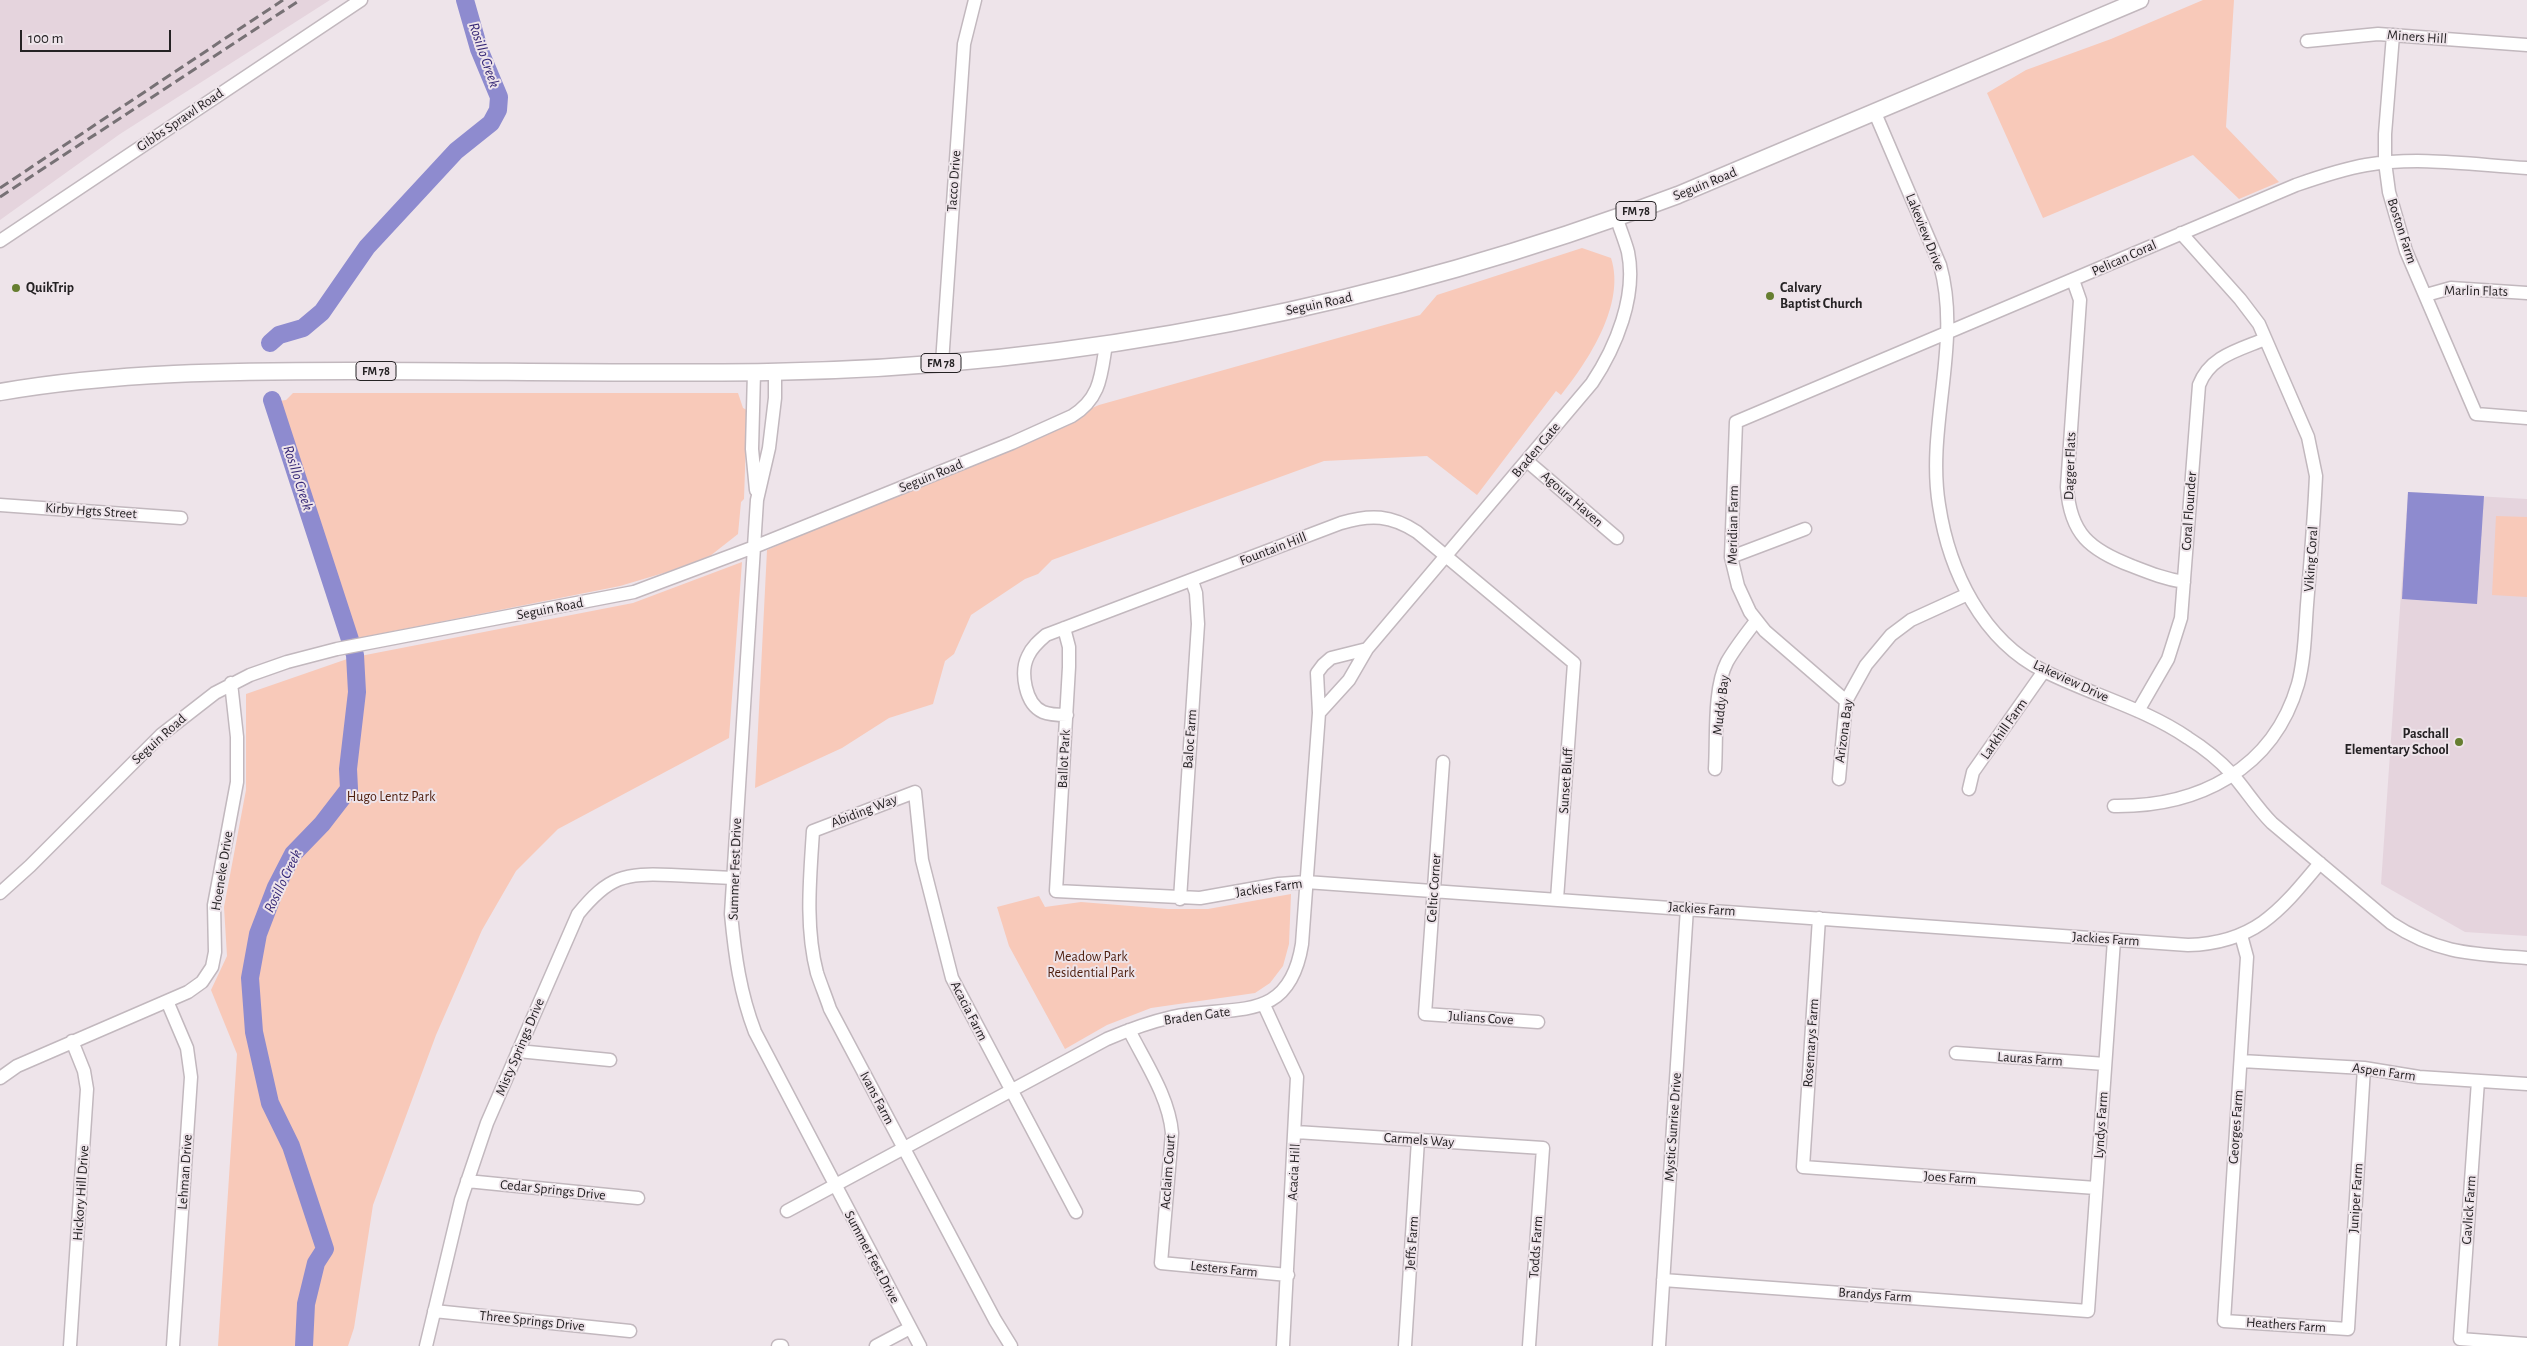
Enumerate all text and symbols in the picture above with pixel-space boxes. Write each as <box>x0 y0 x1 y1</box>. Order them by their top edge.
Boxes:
scale bar <box>22 20 174 52</box>
water label: Rosillo Creek <box>464 20 504 90</box>
street label: Miners Hill <box>2386 27 2448 47</box>
text: 100 m <box>28 31 63 46</box>
street label: Gibbs Sprawl Road <box>133 85 227 155</box>
street label: Tacco Drive <box>943 150 965 212</box>
street label: Seguin Road <box>1671 164 1739 204</box>
street label: Lakeview Drive <box>1902 191 1948 273</box>
street label: Boston Farm <box>2384 196 2420 266</box>
road number: FM 78 <box>1616 202 1656 220</box>
street label: Pelican Coral <box>2089 236 2159 280</box>
place label: QuikTrip <box>26 280 74 296</box>
place label: Calvary Baptist Church <box>1780 280 1862 312</box>
marker: QuikTrip <box>10 282 22 294</box>
street label: Marlin Flats <box>2444 282 2508 300</box>
street label: Seguin Road <box>1284 289 1354 319</box>
marker: Calvary Baptist Church <box>1764 290 1776 302</box>
road number: FM 78 <box>921 353 961 372</box>
road number: FM 78 <box>356 362 396 381</box>
street label: Braden Gate <box>1508 419 1564 481</box>
street label: Dagger Flats <box>2060 432 2080 500</box>
water label: Rosillo Creek <box>279 443 317 513</box>
street label: Seguin Road <box>897 456 965 496</box>
street label: Agoura Haven <box>1537 467 1607 531</box>
street label: Coral Flounder <box>2178 471 2200 551</box>
street label: Meridian Farm <box>1724 485 1742 565</box>
street label: Kirby Hgts Street <box>45 499 137 523</box>
street label: Viking Coral <box>2300 526 2322 592</box>
street label: Fountain Hill <box>1237 529 1309 569</box>
street label: Seguin Road <box>515 594 585 624</box>
street label: Lakeview Drive <box>2031 656 2111 706</box>
street label: Muddy Bay <box>1709 674 1733 736</box>
street label: Larkhill Farm <box>1977 695 2031 763</box>
street label: Arizona Bay <box>1831 698 1857 764</box>
street label: Baloc Farm <box>1180 709 1200 769</box>
street label: Seguin Road <box>128 710 190 768</box>
place label: Paschall Elementary School <box>2344 726 2449 759</box>
street label: Ballot Park <box>1054 729 1074 789</box>
marker: Paschall Elementary School <box>2453 736 2465 748</box>
street label: Sunset Bluff <box>1555 748 1577 814</box>
park label: Hugo Lentz Park <box>347 789 435 805</box>
street label: Abiding Way <box>828 791 900 831</box>
street label: Summer Fest Drive <box>725 818 745 920</box>
street label: Hoeneke Drive <box>207 830 237 912</box>
water label: Rosillo Creek <box>260 847 306 915</box>
street label: Celtic Corner <box>1423 853 1445 923</box>
street label: Jackies Farm <box>1234 875 1304 901</box>
street label: Jackies Farm <box>1668 898 1736 920</box>
street label: Jackies Farm <box>2072 928 2140 950</box>
park label: Meadow Park Residential Park <box>1047 949 1135 982</box>
street label: Acacia Farm <box>947 978 991 1044</box>
street label: Misty Springs Drive <box>492 996 548 1098</box>
street label: Rosemarys Farm <box>1800 998 1822 1088</box>
street label: Braden Gate <box>1163 1003 1231 1029</box>
street label: Julians Cove <box>1448 1007 1514 1029</box>
street label: Lauras Farm <box>1997 1048 2063 1070</box>
street label: Aspen Farm <box>2351 1059 2417 1085</box>
street label: Ivans Farm <box>856 1069 898 1127</box>
street label: Mystic Sunrise Drive <box>1661 1072 1685 1182</box>
street label: Georges Farm <box>2225 1089 2247 1165</box>
street label: Lyndys Farm <box>2090 1091 2112 1159</box>
street label: Carmels Way <box>1383 1129 1455 1151</box>
street label: Lehman Drive <box>174 1134 196 1210</box>
street label: Acclaim Court <box>1157 1134 1179 1210</box>
street label: Acacia Hill <box>1284 1143 1304 1201</box>
street label: Hickory Hill Drive <box>69 1145 93 1241</box>
street label: Juniper Farm <box>2345 1163 2367 1233</box>
street label: Joes Farm <box>1923 1168 1977 1188</box>
street label: Gavlick Farm <box>2458 1175 2480 1245</box>
street label: Cedar Springs Drive <box>499 1176 607 1204</box>
street label: Summer Fest Drive <box>841 1208 903 1306</box>
street label: Jeffs Farm <box>1402 1215 1422 1271</box>
street label: Todds Farm <box>1525 1215 1547 1279</box>
street label: Lesters Farm <box>1189 1257 1259 1281</box>
street label: Brandys Farm <box>1838 1284 1912 1306</box>
street label: Three Springs Drive <box>479 1307 585 1335</box>
street label: Heathers Farm <box>2245 1314 2327 1336</box>

